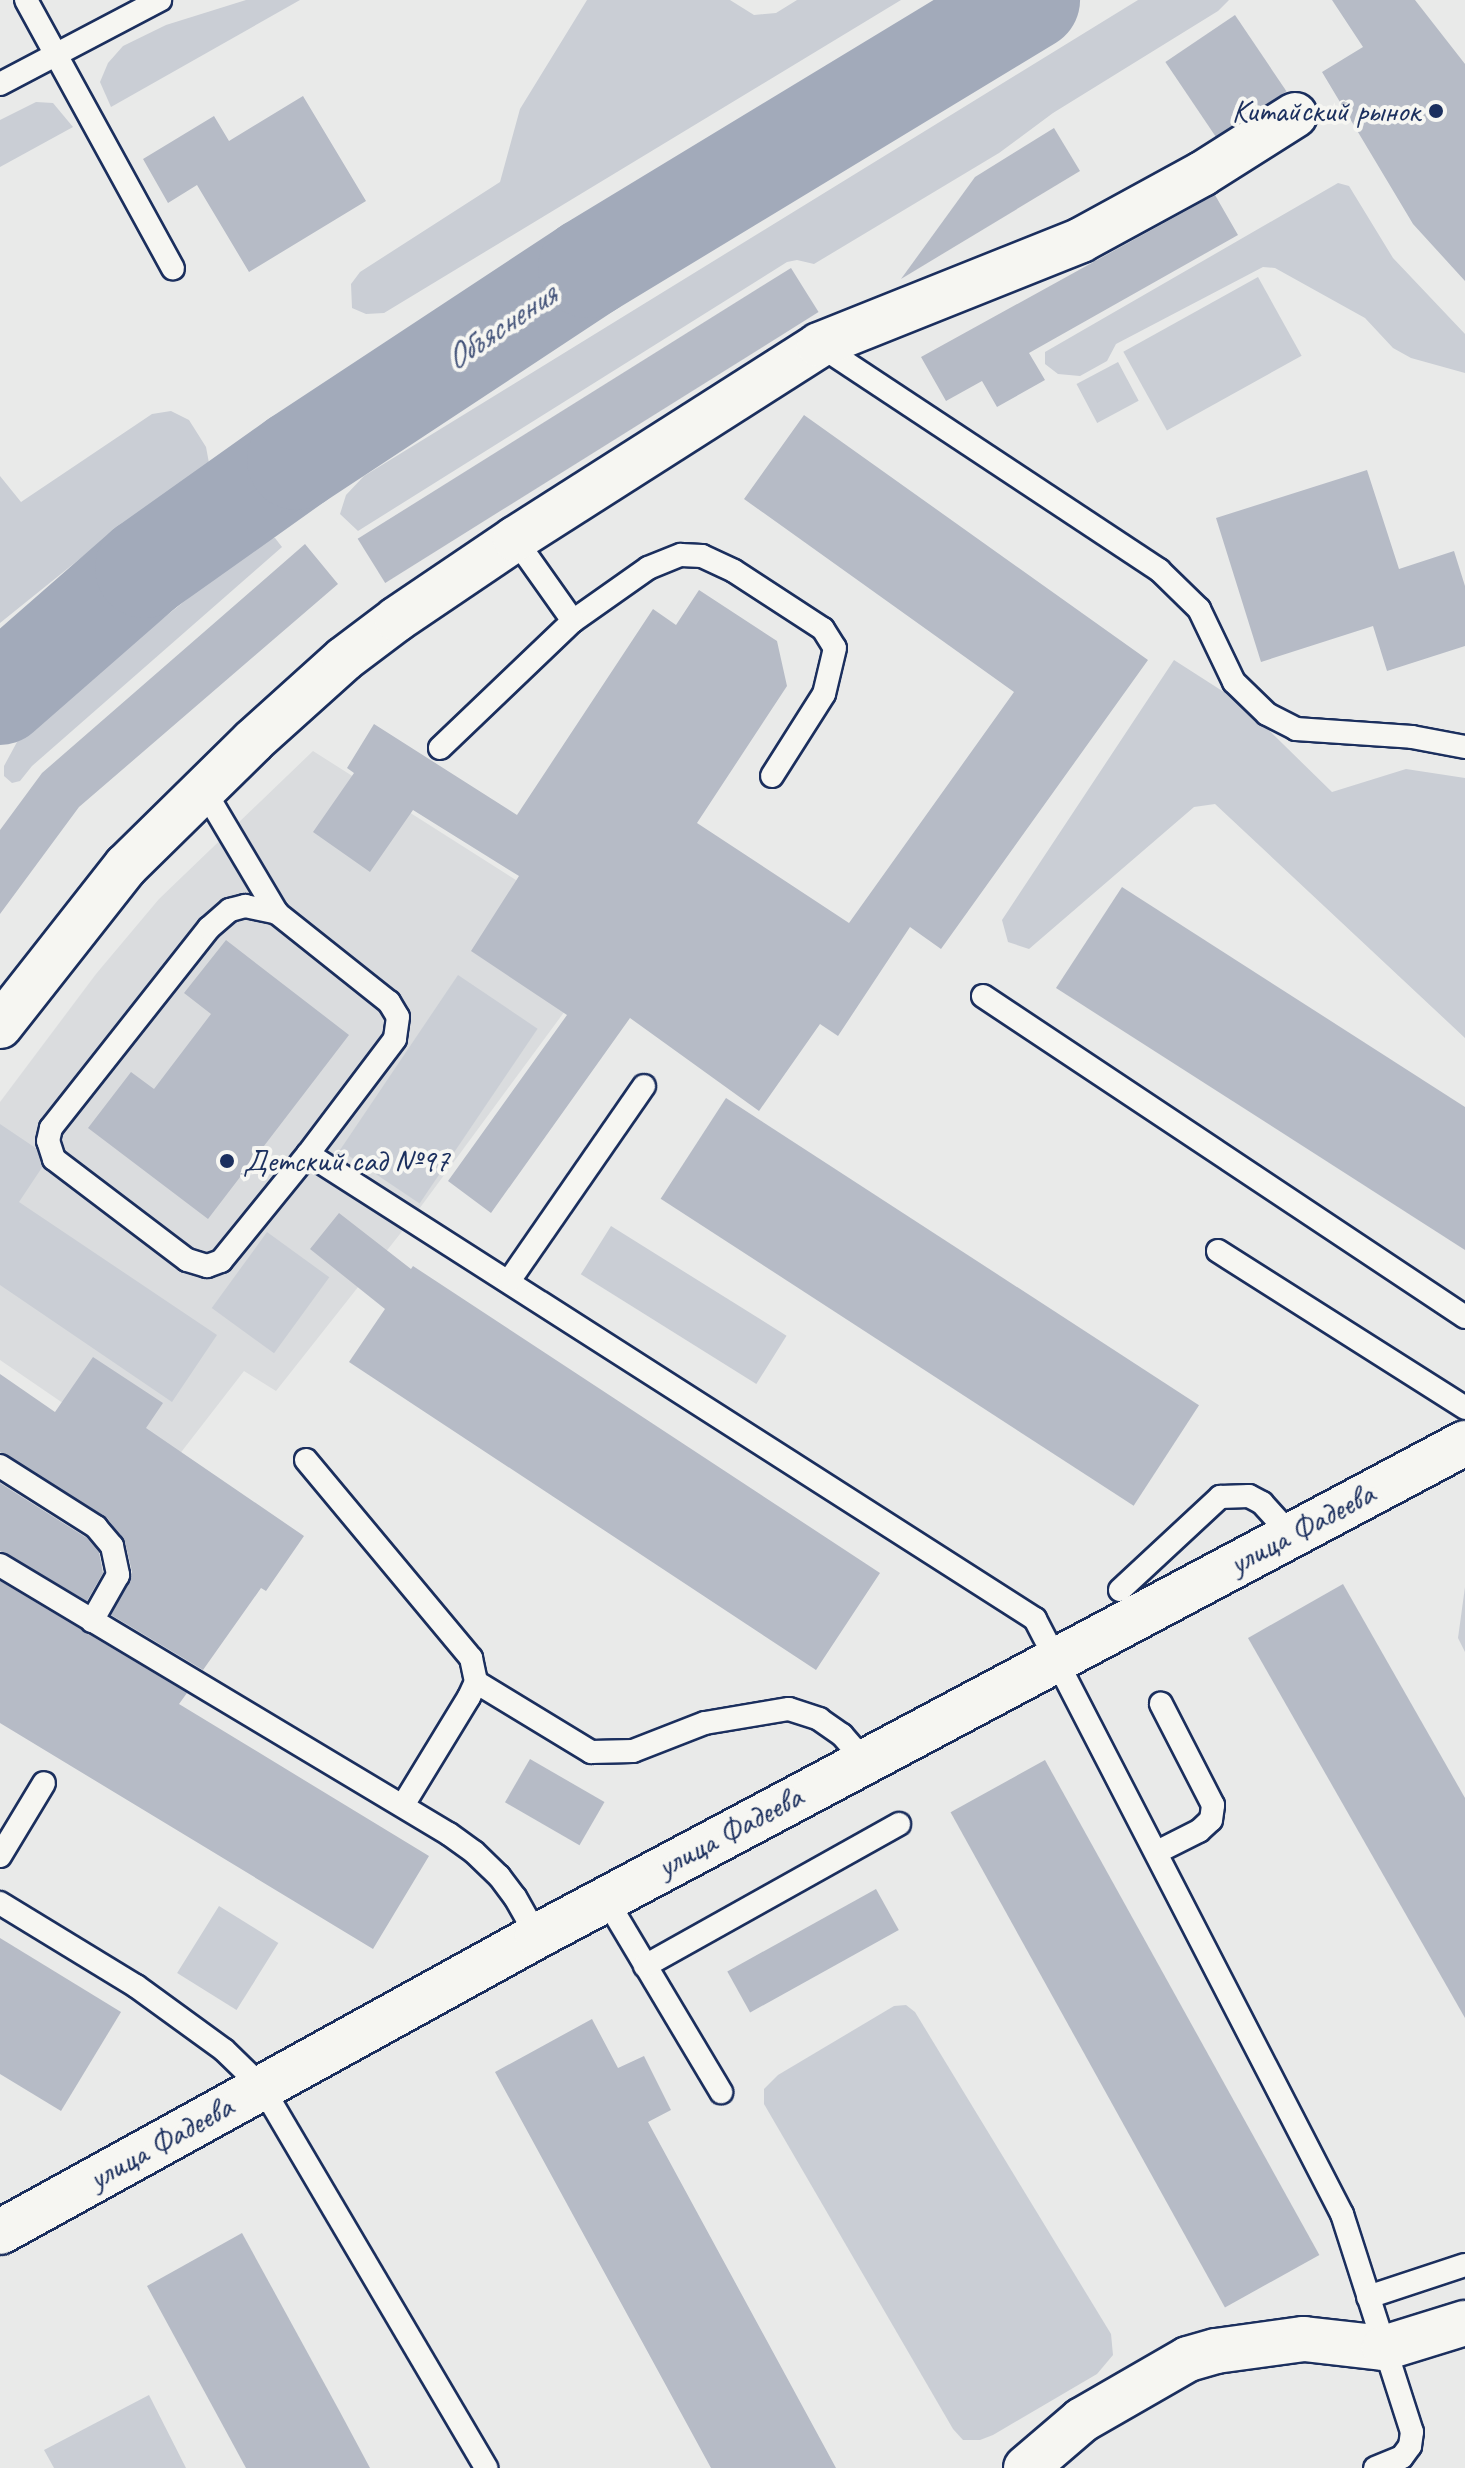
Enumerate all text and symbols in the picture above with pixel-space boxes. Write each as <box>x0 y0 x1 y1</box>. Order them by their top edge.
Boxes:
place label: Китайский рынок <box>1232 92 1420 130</box>
marker: Китайский рынок <box>1427 102 1445 120</box>
water label: Объяснения <box>436 274 564 378</box>
place label: Детский сад №97 <box>243 1142 449 1180</box>
marker: Детский сад №97 <box>218 1152 236 1170</box>
street label: улица Фадеева <box>1223 1475 1381 1583</box>
street label: улица Фадеева <box>651 1778 809 1886</box>
street label: улица Фадеева <box>82 2088 240 2198</box>

